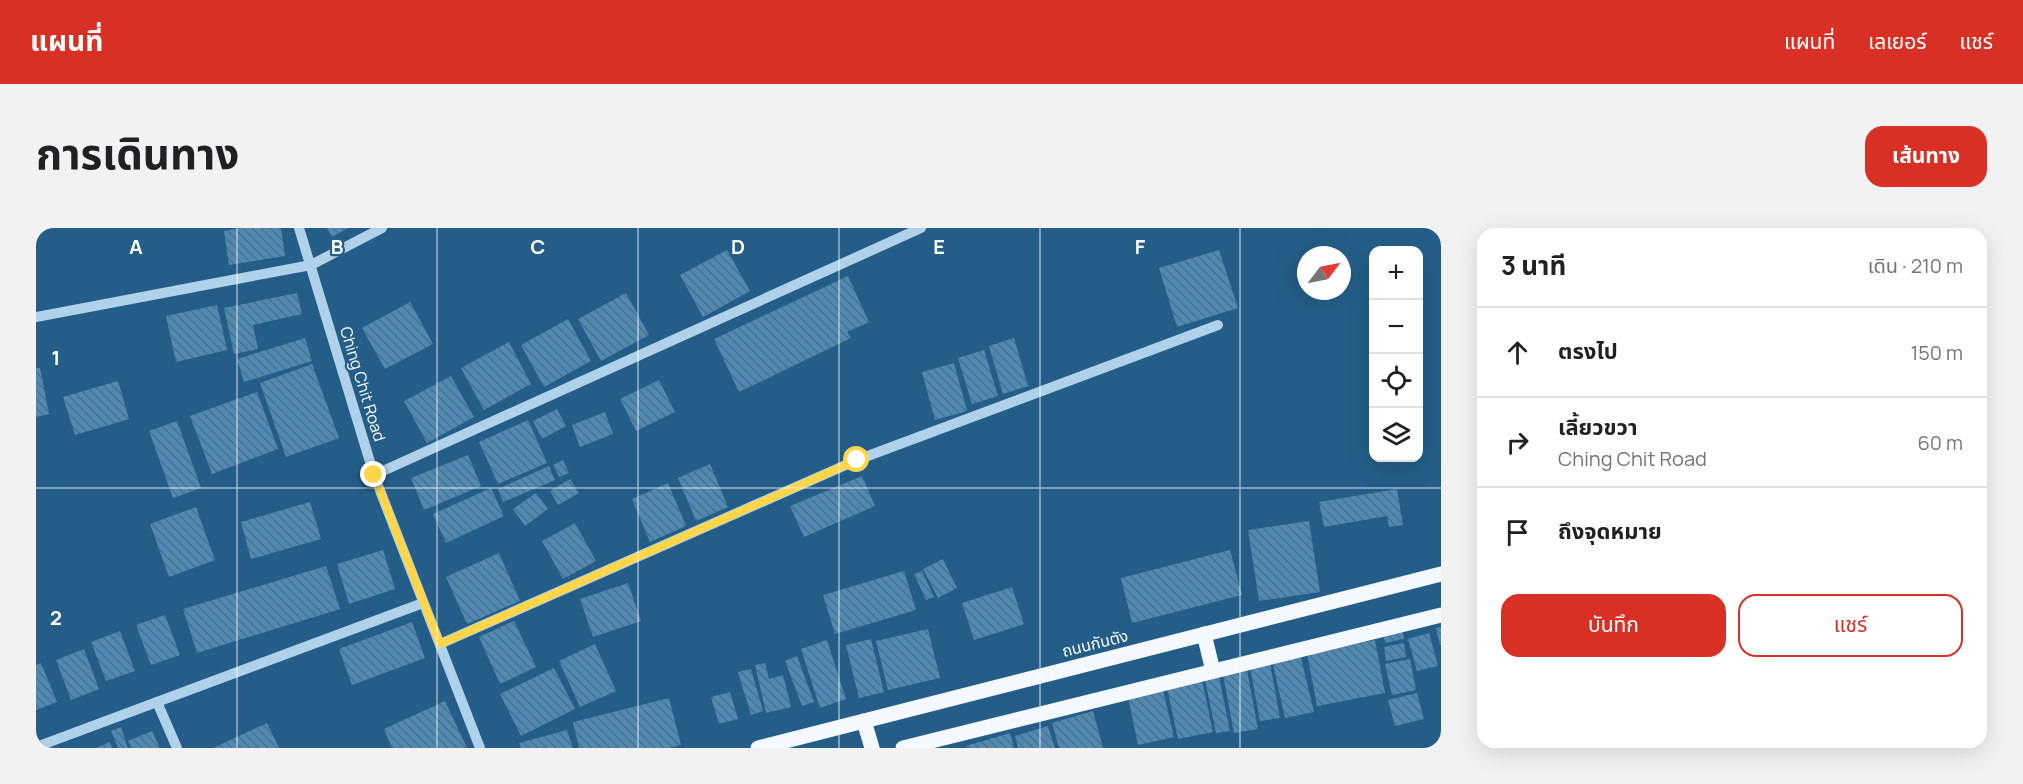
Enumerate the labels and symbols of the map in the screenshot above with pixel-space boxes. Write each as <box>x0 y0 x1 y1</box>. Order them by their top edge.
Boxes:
text: A <box>129 233 143 260</box>
text: B <box>331 233 344 260</box>
text: C <box>531 233 545 260</box>
text: D <box>731 233 745 260</box>
text: E <box>933 233 945 260</box>
text: F <box>1135 233 1146 260</box>
north arrow <box>1297 246 1351 300</box>
street label: Ching Chit Road <box>335 324 391 444</box>
text: 1 <box>52 344 60 371</box>
route start <box>843 446 869 472</box>
route end <box>360 461 386 487</box>
text: 2 <box>50 604 62 631</box>
street label: ถนนกันตัง <box>1060 624 1130 662</box>

